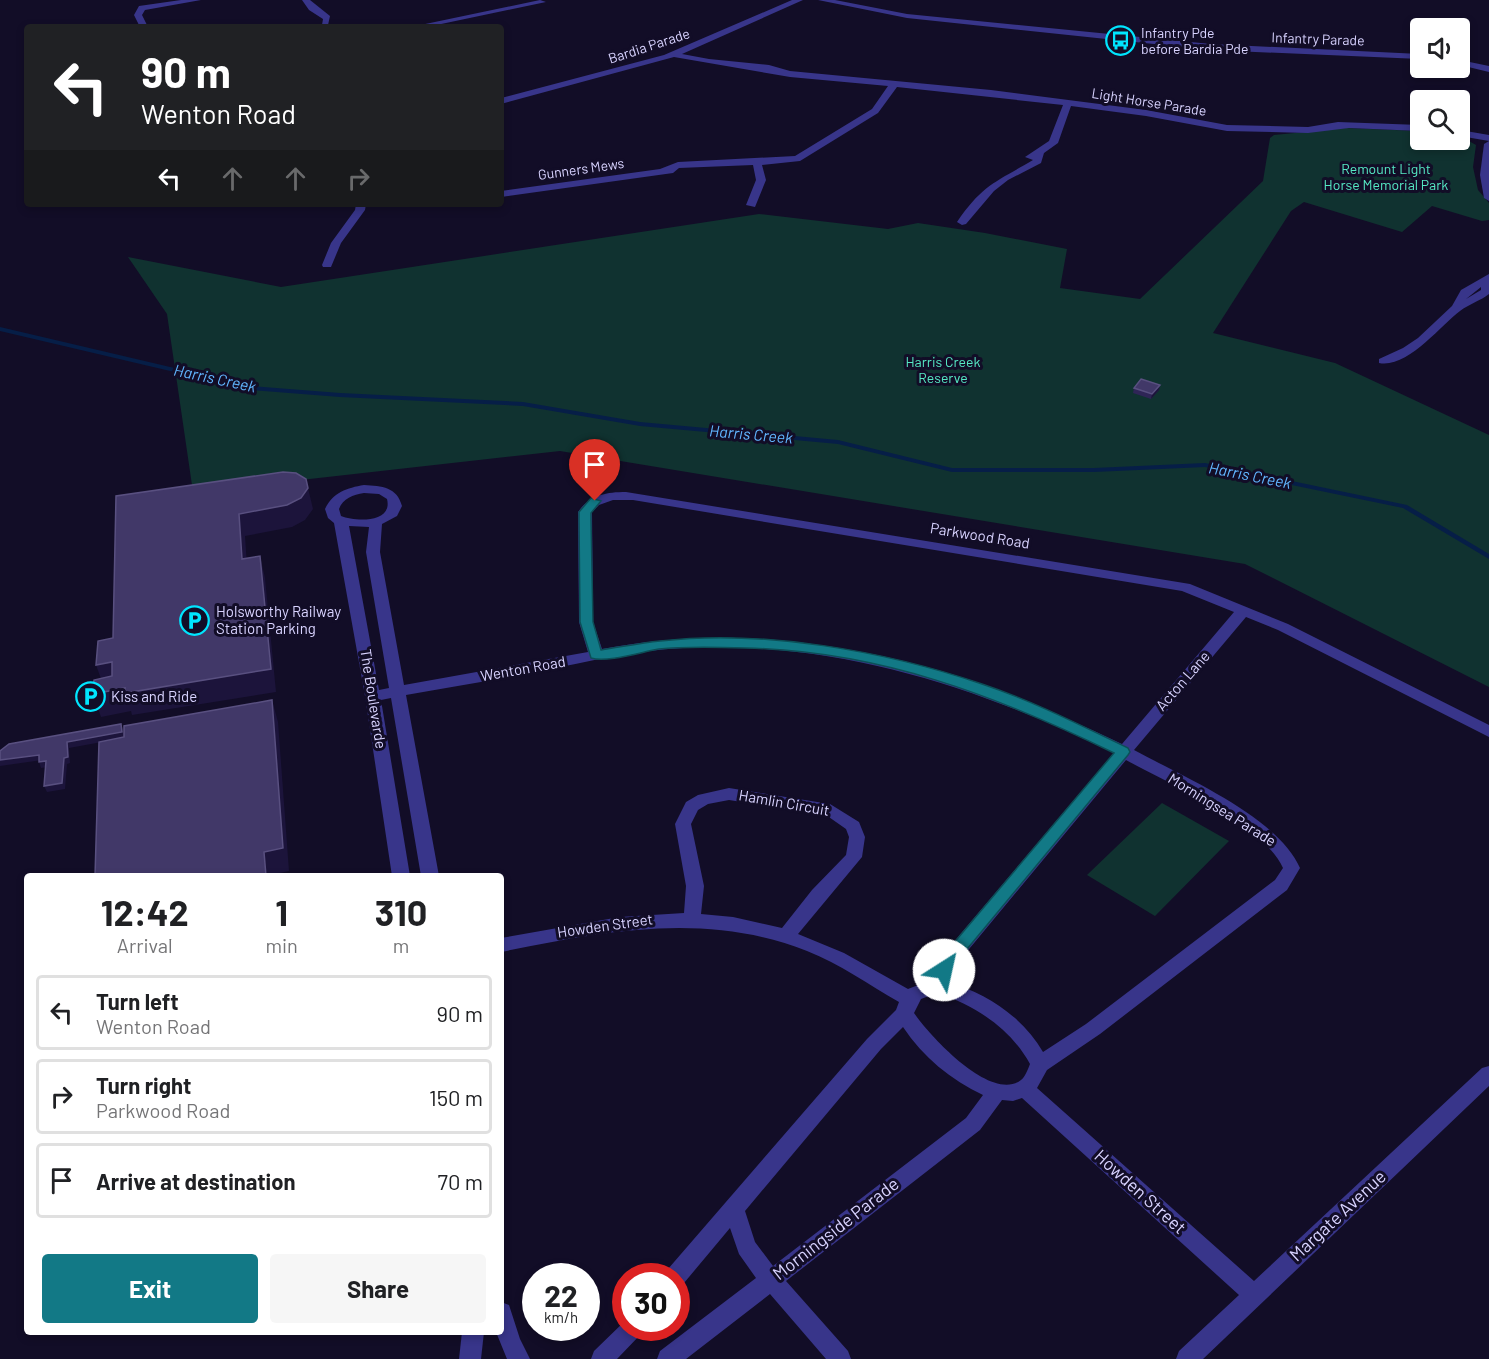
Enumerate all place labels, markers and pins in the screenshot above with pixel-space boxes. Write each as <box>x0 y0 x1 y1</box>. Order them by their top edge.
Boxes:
place label: Infantry Pde before Bardia Pde <box>1141 24 1248 57</box>
bus stop icon: Infantry Pde before Bardia Pde <box>1104 25 1136 57</box>
pin <box>569 439 620 501</box>
place label: Holsworthy Railway Station Parking <box>216 602 341 637</box>
parking icon: Holsworthy Railway Station Parking <box>179 605 211 637</box>
parking icon: Kiss and Ride <box>74 681 106 713</box>
place label: Kiss and Ride <box>111 687 197 705</box>

